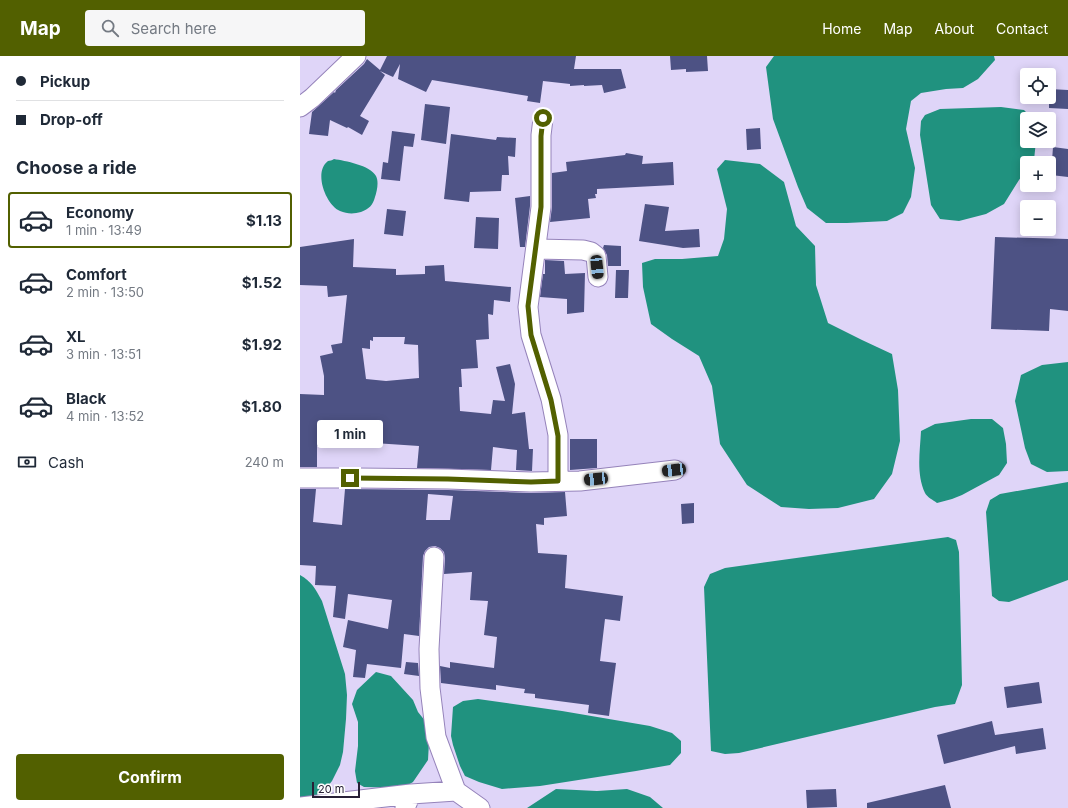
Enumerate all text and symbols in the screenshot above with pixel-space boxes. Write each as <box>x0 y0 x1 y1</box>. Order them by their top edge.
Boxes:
search box <box>85 10 365 46</box>
text: Map <box>20 17 61 40</box>
icon: search <box>99 17 121 39</box>
text: Search here <box>131 19 216 38</box>
text: Home <box>822 20 861 37</box>
text: Map <box>883 20 913 37</box>
text: About <box>935 20 974 37</box>
text: Contact <box>996 20 1048 37</box>
map controls <box>1020 68 1056 236</box>
button: locate <box>1020 68 1056 104</box>
text: Pickup <box>40 72 90 91</box>
route start <box>534 109 552 127</box>
text: Drop-off <box>40 110 103 129</box>
button: layers <box>1020 112 1056 148</box>
button: + <box>1020 156 1056 192</box>
text: Choose a ride <box>16 157 137 178</box>
button: − <box>1020 200 1056 236</box>
icon: car <box>18 202 54 238</box>
text: Economy <box>66 203 134 222</box>
text: $1.13 <box>246 211 282 230</box>
text: 1 min · 13:49 <box>66 222 142 238</box>
car <box>590 254 604 280</box>
icon: car <box>18 264 54 300</box>
text: Comfort <box>66 265 127 284</box>
text: $1.52 <box>242 273 282 292</box>
text: 2 min · 13:50 <box>66 284 144 300</box>
icon: car <box>18 326 54 362</box>
text: XL <box>66 327 86 346</box>
text: $1.92 <box>242 335 282 354</box>
text: 3 min · 13:51 <box>66 346 141 362</box>
icon: car <box>18 388 54 424</box>
text: Black <box>66 389 106 408</box>
text: $1.80 <box>241 397 282 416</box>
text: 4 min · 13:52 <box>66 408 144 424</box>
callout: 1 min <box>317 420 383 448</box>
text: 1 min <box>334 426 366 442</box>
icon: cash <box>16 451 38 473</box>
text: Cash <box>48 453 84 472</box>
text: 240 m <box>245 454 284 470</box>
car <box>661 463 687 477</box>
route end <box>341 469 359 487</box>
car <box>583 472 609 486</box>
button: Confirm <box>16 754 284 800</box>
scale bar <box>312 780 360 799</box>
text: 20 m <box>318 782 344 796</box>

